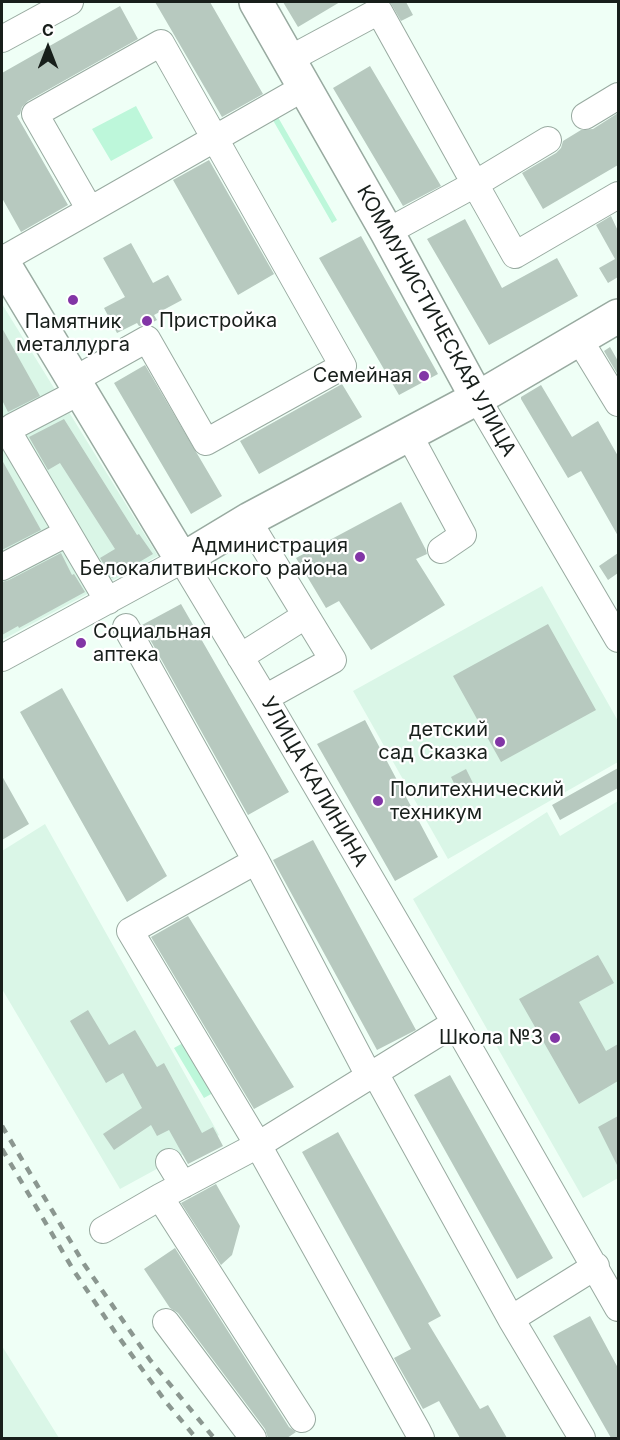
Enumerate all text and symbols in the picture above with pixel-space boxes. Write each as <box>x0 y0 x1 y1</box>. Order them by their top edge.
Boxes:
north arrow <box>18 18 78 78</box>
text: С <box>42 20 54 40</box>
street label: КОММУНИСТИЧЕСКАЯ УЛИЦА <box>351 181 521 461</box>
marker: Памятник металлурга <box>66 293 80 307</box>
place label: Пристройка <box>159 309 277 333</box>
place label: Памятник металлурга <box>16 310 130 357</box>
marker: Пристройка <box>140 314 154 328</box>
place label: Семейная <box>313 364 412 388</box>
marker: Семейная <box>417 369 431 383</box>
place label: Администрация Белокалитвинского района <box>80 534 348 581</box>
marker: Администрация Белокалитвинского района <box>353 550 367 564</box>
place label: Социальная аптека <box>93 620 211 667</box>
marker: Социальная аптека <box>74 636 88 650</box>
street label: УЛИЦА КАЛИНИНА <box>256 693 372 871</box>
place label: детский сад Сказка <box>378 718 488 765</box>
marker: детский сад Сказка <box>493 735 507 749</box>
place label: Политехнический техникум <box>390 778 564 825</box>
marker: Политехнический техникум <box>371 794 385 808</box>
place label: Школа №3 <box>439 1026 543 1050</box>
marker: Школа №3 <box>548 1031 562 1045</box>

